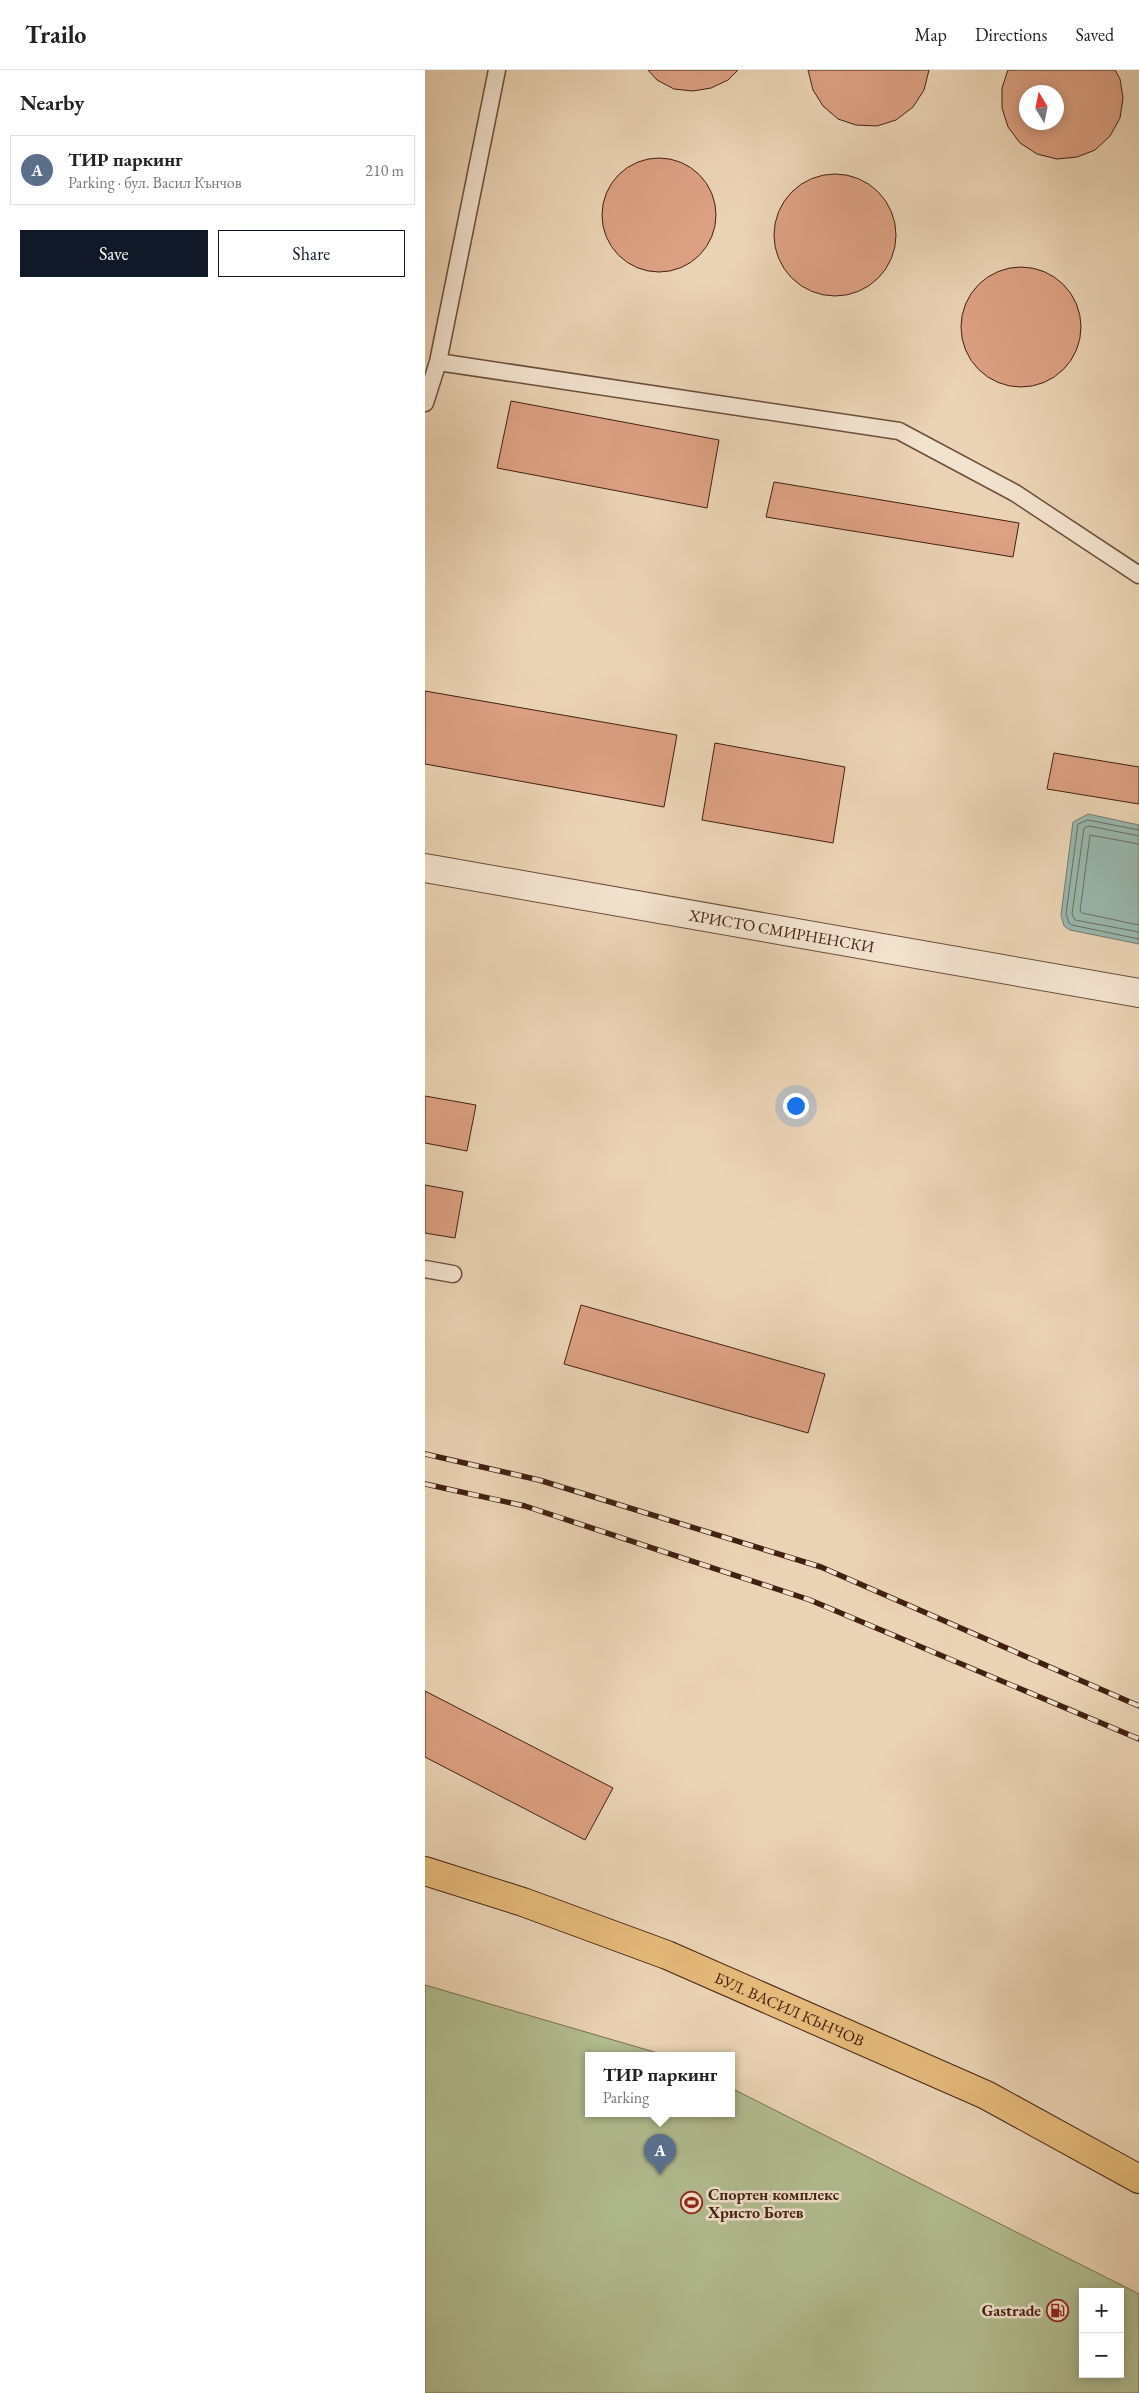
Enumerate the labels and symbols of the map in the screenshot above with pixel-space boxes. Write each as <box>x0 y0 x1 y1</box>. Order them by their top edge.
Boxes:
north arrow <box>1019 85 1064 130</box>
street label: ХРИСТО СМИРНЕНСКИ <box>686 904 876 957</box>
your location <box>783 1093 809 1119</box>
street label: БУЛ. ВАСИЛ КЪНЧОВ <box>711 1967 868 2051</box>
pin: A <box>644 2134 676 2175</box>
place label: Спортен комплекс Христо Ботев <box>707 2184 840 2223</box>
sports icon: Спортен комплекс Христо Ботев <box>680 2191 704 2215</box>
fuel station icon: Gastrade <box>1045 2298 1069 2322</box>
place label: Gastrade <box>982 2300 1041 2321</box>

